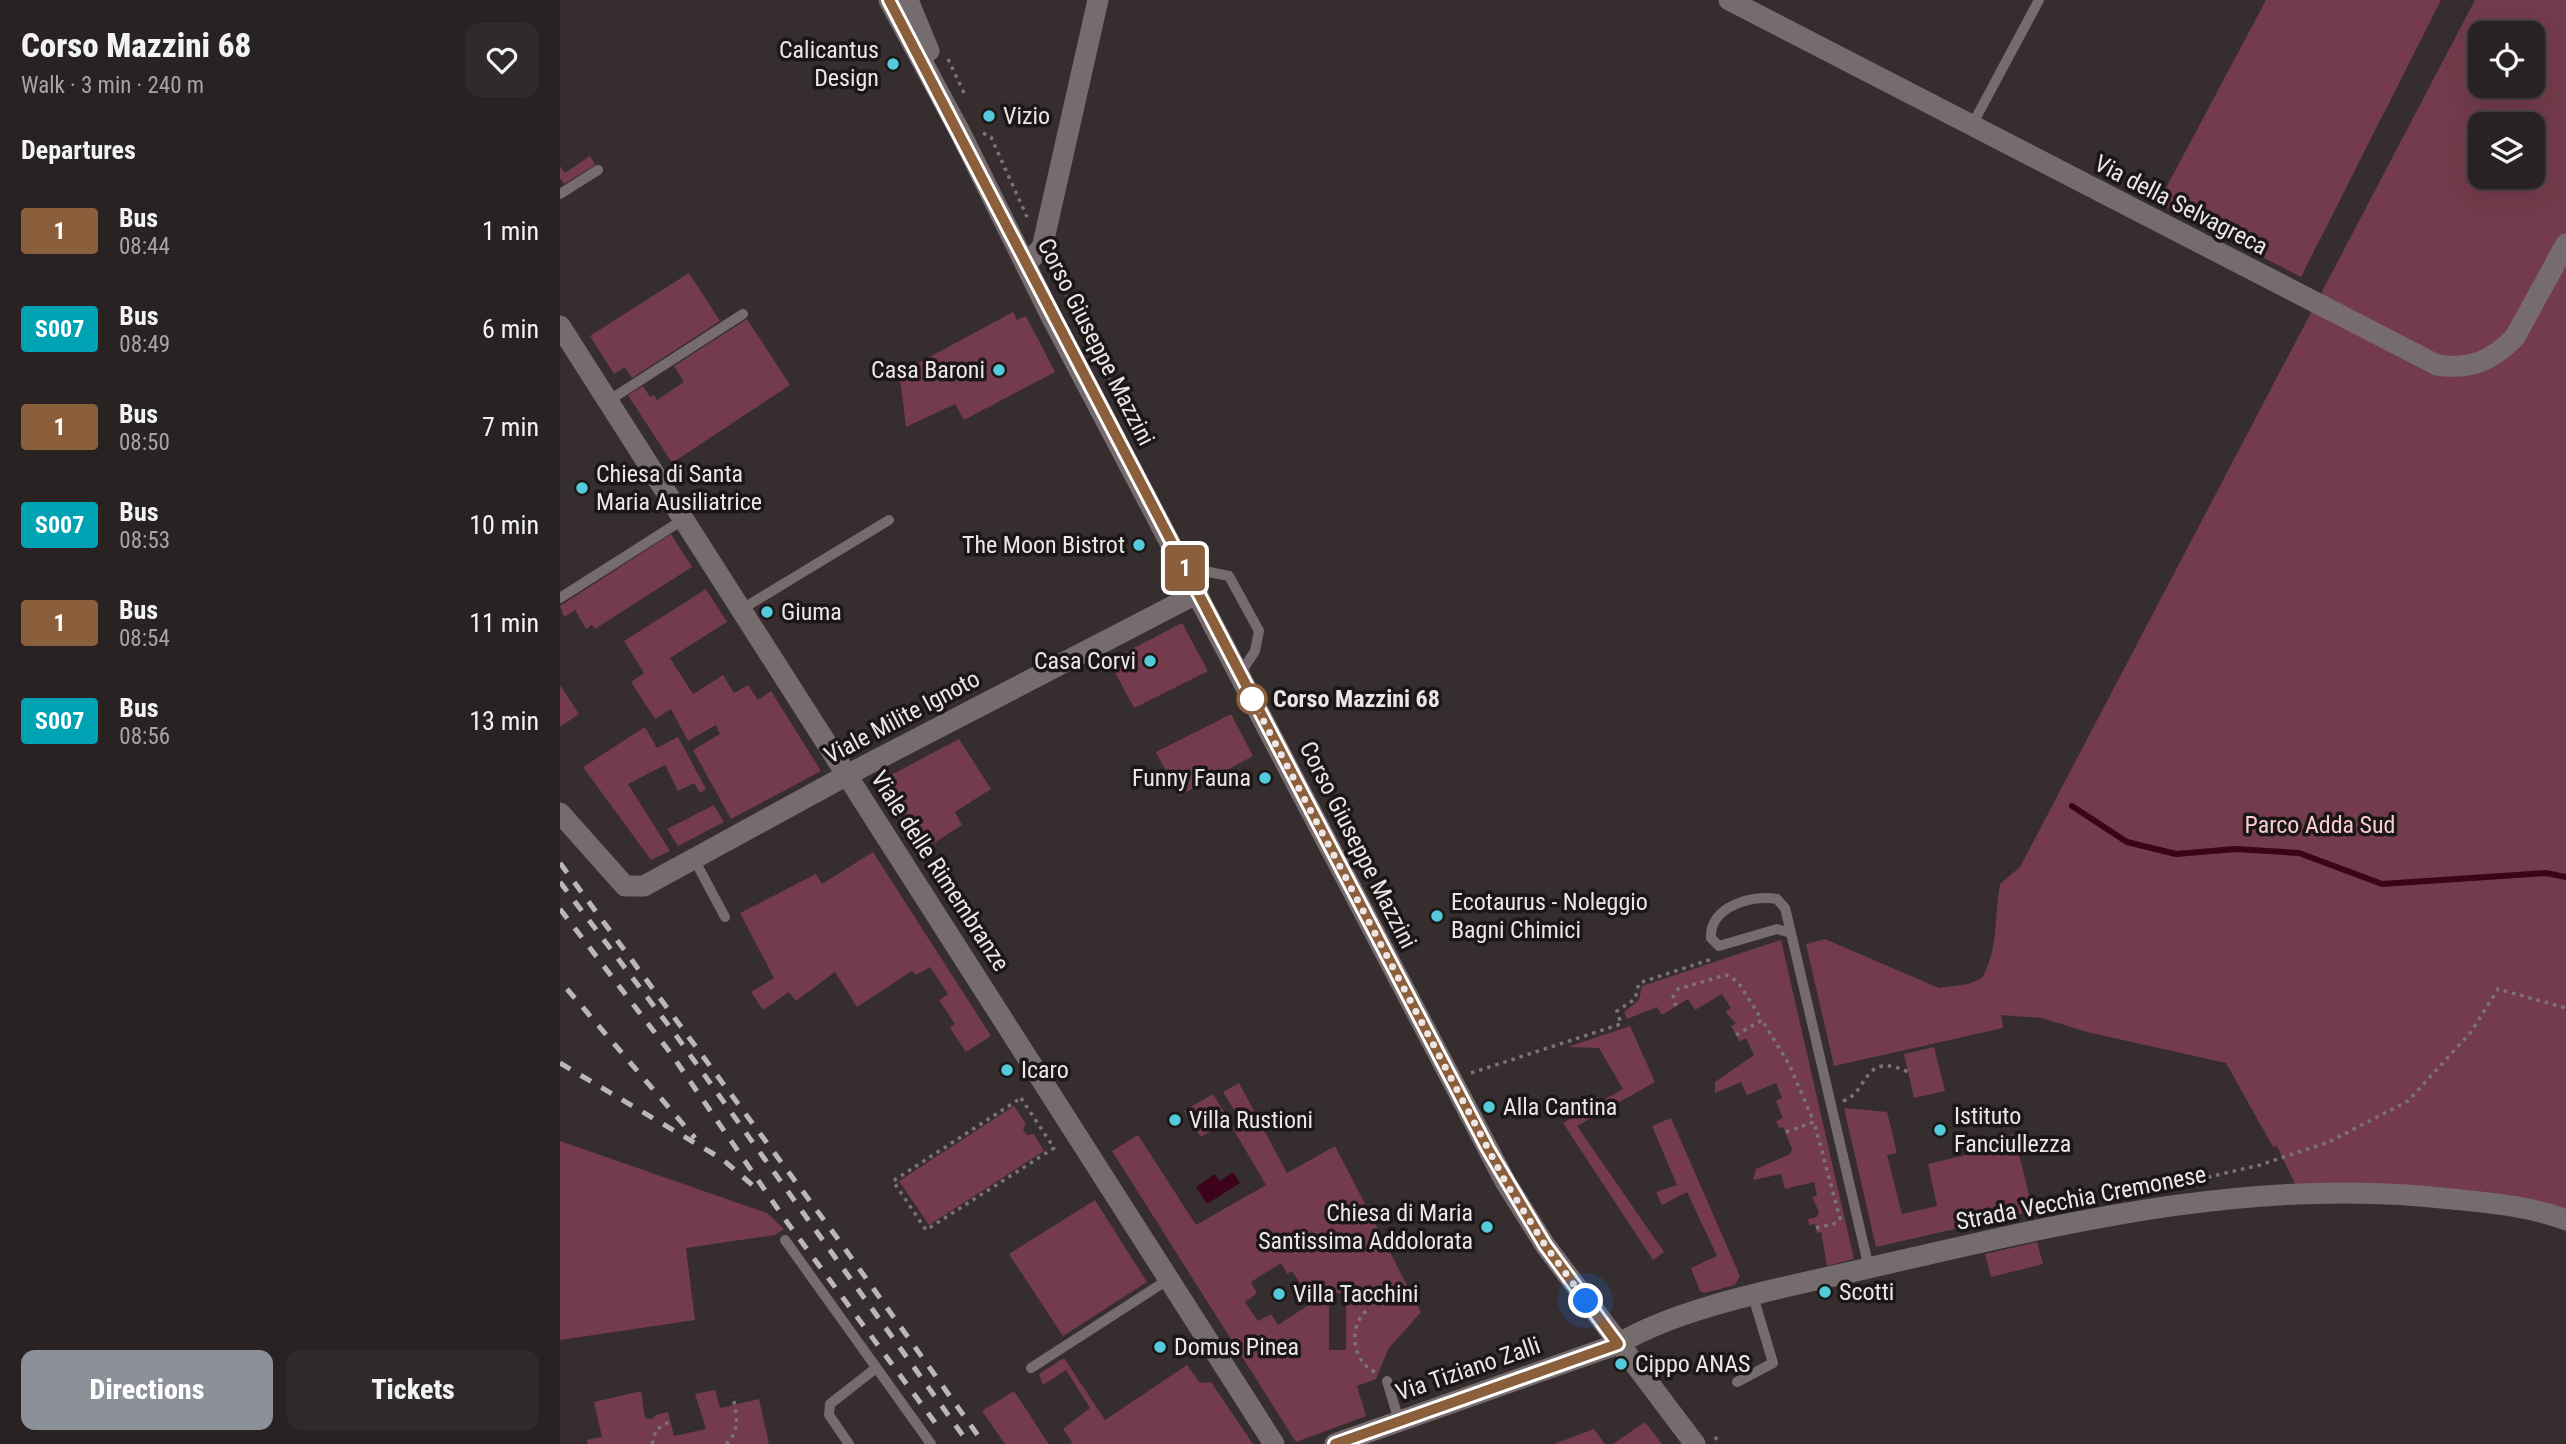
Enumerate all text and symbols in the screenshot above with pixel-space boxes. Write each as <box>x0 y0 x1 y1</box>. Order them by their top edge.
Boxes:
map controls <box>2468 21 2545 189</box>
button: locate <box>2468 21 2545 98</box>
button: heart <box>465 23 539 97</box>
text: Corso Mazzini 68 <box>21 26 251 65</box>
place label: Calicantus Design <box>779 36 879 92</box>
marker: Calicantus Design <box>885 56 901 72</box>
text: Walk · 3 min · 240 m <box>21 72 204 99</box>
place label: Vizio <box>1003 102 1050 130</box>
marker: Vizio <box>981 108 997 124</box>
button: layers <box>2468 112 2545 189</box>
text: Departures <box>21 135 136 165</box>
street label: Via della Selvagreca <box>2090 149 2272 261</box>
text: Bus <box>119 203 158 233</box>
text: 1 min <box>482 216 539 246</box>
text: 1 <box>53 217 66 245</box>
text: 08:44 <box>119 233 170 260</box>
street label: Corso Giuseppe Mazzini <box>1032 234 1160 450</box>
text: Bus <box>119 301 159 331</box>
text: 6 min <box>482 314 539 344</box>
text: S007 <box>35 315 84 343</box>
text: 08:49 <box>119 331 170 358</box>
place label: Casa Baroni <box>871 356 985 384</box>
marker: Casa Baroni <box>991 362 1007 378</box>
text: Bus <box>119 399 158 429</box>
text: 7 min <box>482 412 539 442</box>
text: 1 <box>53 413 66 441</box>
text: 08:50 <box>119 429 170 456</box>
place label: Chiesa di Santa Maria Ausiliatrice <box>596 460 762 516</box>
marker: Chiesa di Santa Maria Ausiliatrice <box>574 480 590 496</box>
text: Bus <box>119 497 159 527</box>
text: 10 min <box>469 510 539 540</box>
text: S007 <box>35 511 84 539</box>
text: 08:53 <box>119 527 170 554</box>
place label: The Moon Bistrot <box>962 531 1125 559</box>
marker: The Moon Bistrot <box>1131 537 1147 553</box>
line badge: 1 <box>1162 545 1208 591</box>
text: 1 <box>1179 554 1191 582</box>
text: Bus <box>119 595 158 625</box>
place label: Giuma <box>781 598 842 626</box>
marker: Giuma <box>759 604 775 620</box>
text: 11 min <box>469 608 539 638</box>
text: 1 <box>53 609 66 637</box>
text: 08:54 <box>119 625 170 652</box>
place label: Casa Corvi <box>1034 647 1136 675</box>
marker: Casa Corvi <box>1142 653 1158 669</box>
street label: Viale Milite Ignoto <box>820 664 984 770</box>
marker: Corso Mazzini 68 <box>1237 684 1267 714</box>
place label: Corso Mazzini 68 <box>1273 685 1440 713</box>
text: Bus <box>119 693 159 723</box>
text: 13 min <box>469 706 539 736</box>
text: S007 <box>35 707 84 735</box>
text: 08:56 <box>119 723 170 750</box>
street label: Corso Giuseppe Mazzini <box>1294 737 1422 953</box>
place label: Funny Fauna <box>1132 764 1251 792</box>
street label: Viale delle Rimembranze <box>865 766 1015 976</box>
marker: Funny Fauna <box>1257 770 1273 786</box>
park label: Parco Adda Sud <box>2244 811 2396 839</box>
place label: Ecotaurus - Noleggio Bagni Chimici <box>1451 888 1648 944</box>
marker: Ecotaurus - Noleggio Bagni Chimici <box>1429 908 1445 924</box>
place label: Icaro <box>1021 1056 1069 1084</box>
marker: Icaro <box>999 1062 1015 1078</box>
place label: Alla Cantina <box>1503 1093 1617 1121</box>
marker: Alla Cantina <box>1481 1099 1497 1115</box>
place label: Istituto Fanciullezza <box>1954 1102 2071 1158</box>
place label: Villa Rustioni <box>1189 1106 1313 1134</box>
marker: Villa Rustioni <box>1167 1112 1183 1128</box>
marker: Istituto Fanciullezza <box>1932 1122 1948 1138</box>
street label: Strada Vecchia Cremonese <box>1953 1160 2209 1236</box>
place label: Chiesa di Maria Santissima Addolorata <box>1258 1199 1473 1255</box>
marker: Chiesa di Maria Santissima Addolorata <box>1479 1219 1495 1235</box>
place label: Scotti <box>1839 1278 1894 1306</box>
place label: Villa Tacchini <box>1293 1280 1419 1308</box>
your location <box>1568 1283 1603 1318</box>
marker: Scotti <box>1817 1284 1833 1300</box>
marker: Villa Tacchini <box>1271 1286 1287 1302</box>
street label: Via Tiziano Zalli <box>1392 1331 1544 1407</box>
place label: Domus Pinea <box>1174 1333 1299 1361</box>
marker: Domus Pinea <box>1152 1339 1168 1355</box>
button: Directions <box>21 1350 273 1430</box>
button: Tickets <box>287 1350 539 1430</box>
place label: Cippo ANAS <box>1635 1350 1751 1378</box>
marker: Cippo ANAS <box>1613 1356 1629 1372</box>

